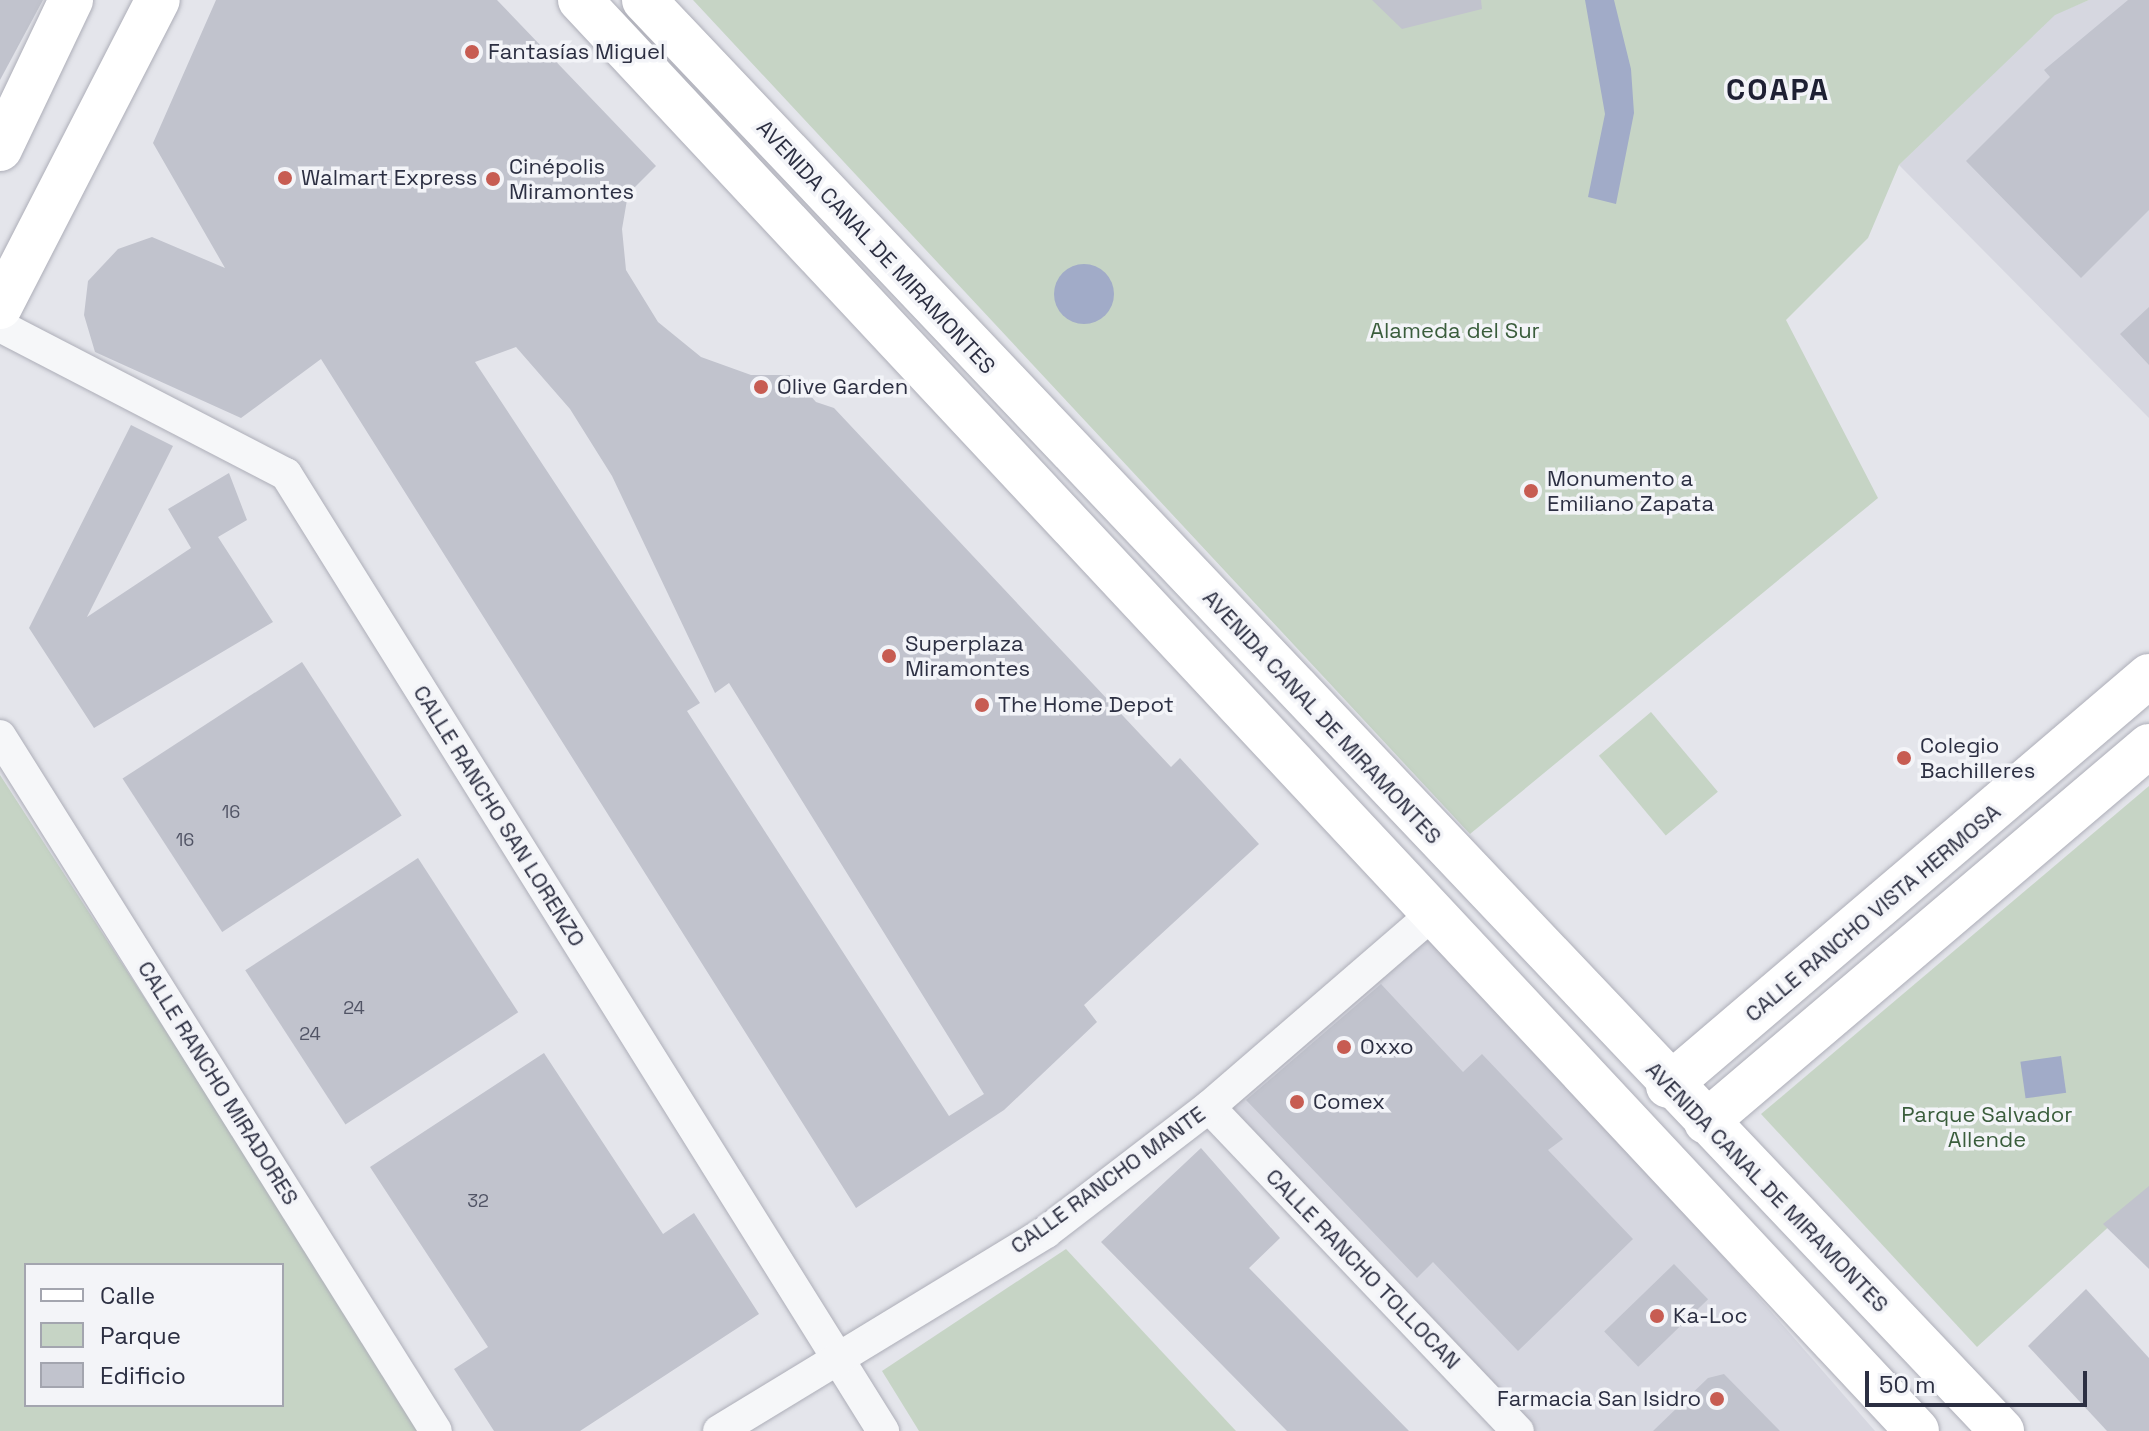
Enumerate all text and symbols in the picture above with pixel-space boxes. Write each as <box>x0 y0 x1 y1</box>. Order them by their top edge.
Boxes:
place label: Fantasías Miguel <box>488 39 665 65</box>
marker: Fantasías Miguel <box>463 43 481 61</box>
district label: COAPA <box>1726 72 1830 108</box>
street label: AVENIDA CANAL DE MIRAMONTES <box>751 114 1001 380</box>
place label: Cinépolis Miramontes <box>509 153 634 204</box>
place label: Walmart Express <box>301 165 477 191</box>
marker: Walmart Express <box>276 169 294 187</box>
marker: Cinépolis Miramontes <box>484 170 502 188</box>
park label: Alameda del Sur <box>1370 318 1540 344</box>
place label: Olive Garden <box>777 374 908 400</box>
marker: Olive Garden <box>752 378 770 396</box>
place label: Monumento a Emiliano Zapata <box>1547 465 1714 516</box>
marker: Monumento a Emiliano Zapata <box>1522 482 1540 500</box>
street label: AVENIDA CANAL DE MIRAMONTES <box>1197 584 1447 850</box>
place label: Superplaza Miramontes <box>905 630 1030 682</box>
marker: Superplaza Miramontes <box>880 647 898 665</box>
street label: CALLE RANCHO SAN LORENZO <box>408 681 590 951</box>
place label: The Home Depot <box>998 692 1174 718</box>
marker: The Home Depot <box>973 696 991 714</box>
place label: Colegio Bachilleres <box>1920 732 2035 784</box>
marker: Colegio Bachilleres <box>1895 749 1913 767</box>
street label: CALLE RANCHO VISTA HERMOSA <box>1740 798 2006 1028</box>
house number: 16 <box>222 801 240 823</box>
house number: 16 <box>176 829 194 851</box>
street label: CALLE RANCHO MIRADORES <box>132 956 304 1210</box>
house number: 24 <box>343 997 365 1019</box>
house number: 24 <box>299 1023 321 1045</box>
place label: Oxxo <box>1360 1034 1414 1060</box>
marker: Oxxo <box>1335 1038 1353 1056</box>
street label: AVENIDA CANAL DE MIRAMONTES <box>1640 1056 1894 1318</box>
place label: Comex <box>1313 1089 1385 1115</box>
marker: Comex <box>1288 1093 1306 1111</box>
street label: CALLE RANCHO MANTE <box>1006 1101 1210 1259</box>
park label: Parque Salvador Allende <box>1901 1101 2073 1152</box>
street label: CALLE RANCHO TOLLOCAN <box>1260 1163 1466 1375</box>
house number: 32 <box>467 1190 489 1212</box>
legend <box>24 1263 284 1407</box>
text: Calle <box>100 1280 155 1311</box>
place label: Ka-Loc <box>1673 1303 1748 1329</box>
marker: Ka-Loc <box>1648 1307 1666 1325</box>
text: Parque <box>100 1320 181 1351</box>
scale bar <box>1869 1355 2091 1405</box>
text: Edificio <box>100 1360 186 1391</box>
text: 50 m <box>1879 1369 1936 1400</box>
place label: Farmacia San Isidro <box>1497 1386 1701 1412</box>
marker: Farmacia San Isidro <box>1708 1390 1726 1408</box>

